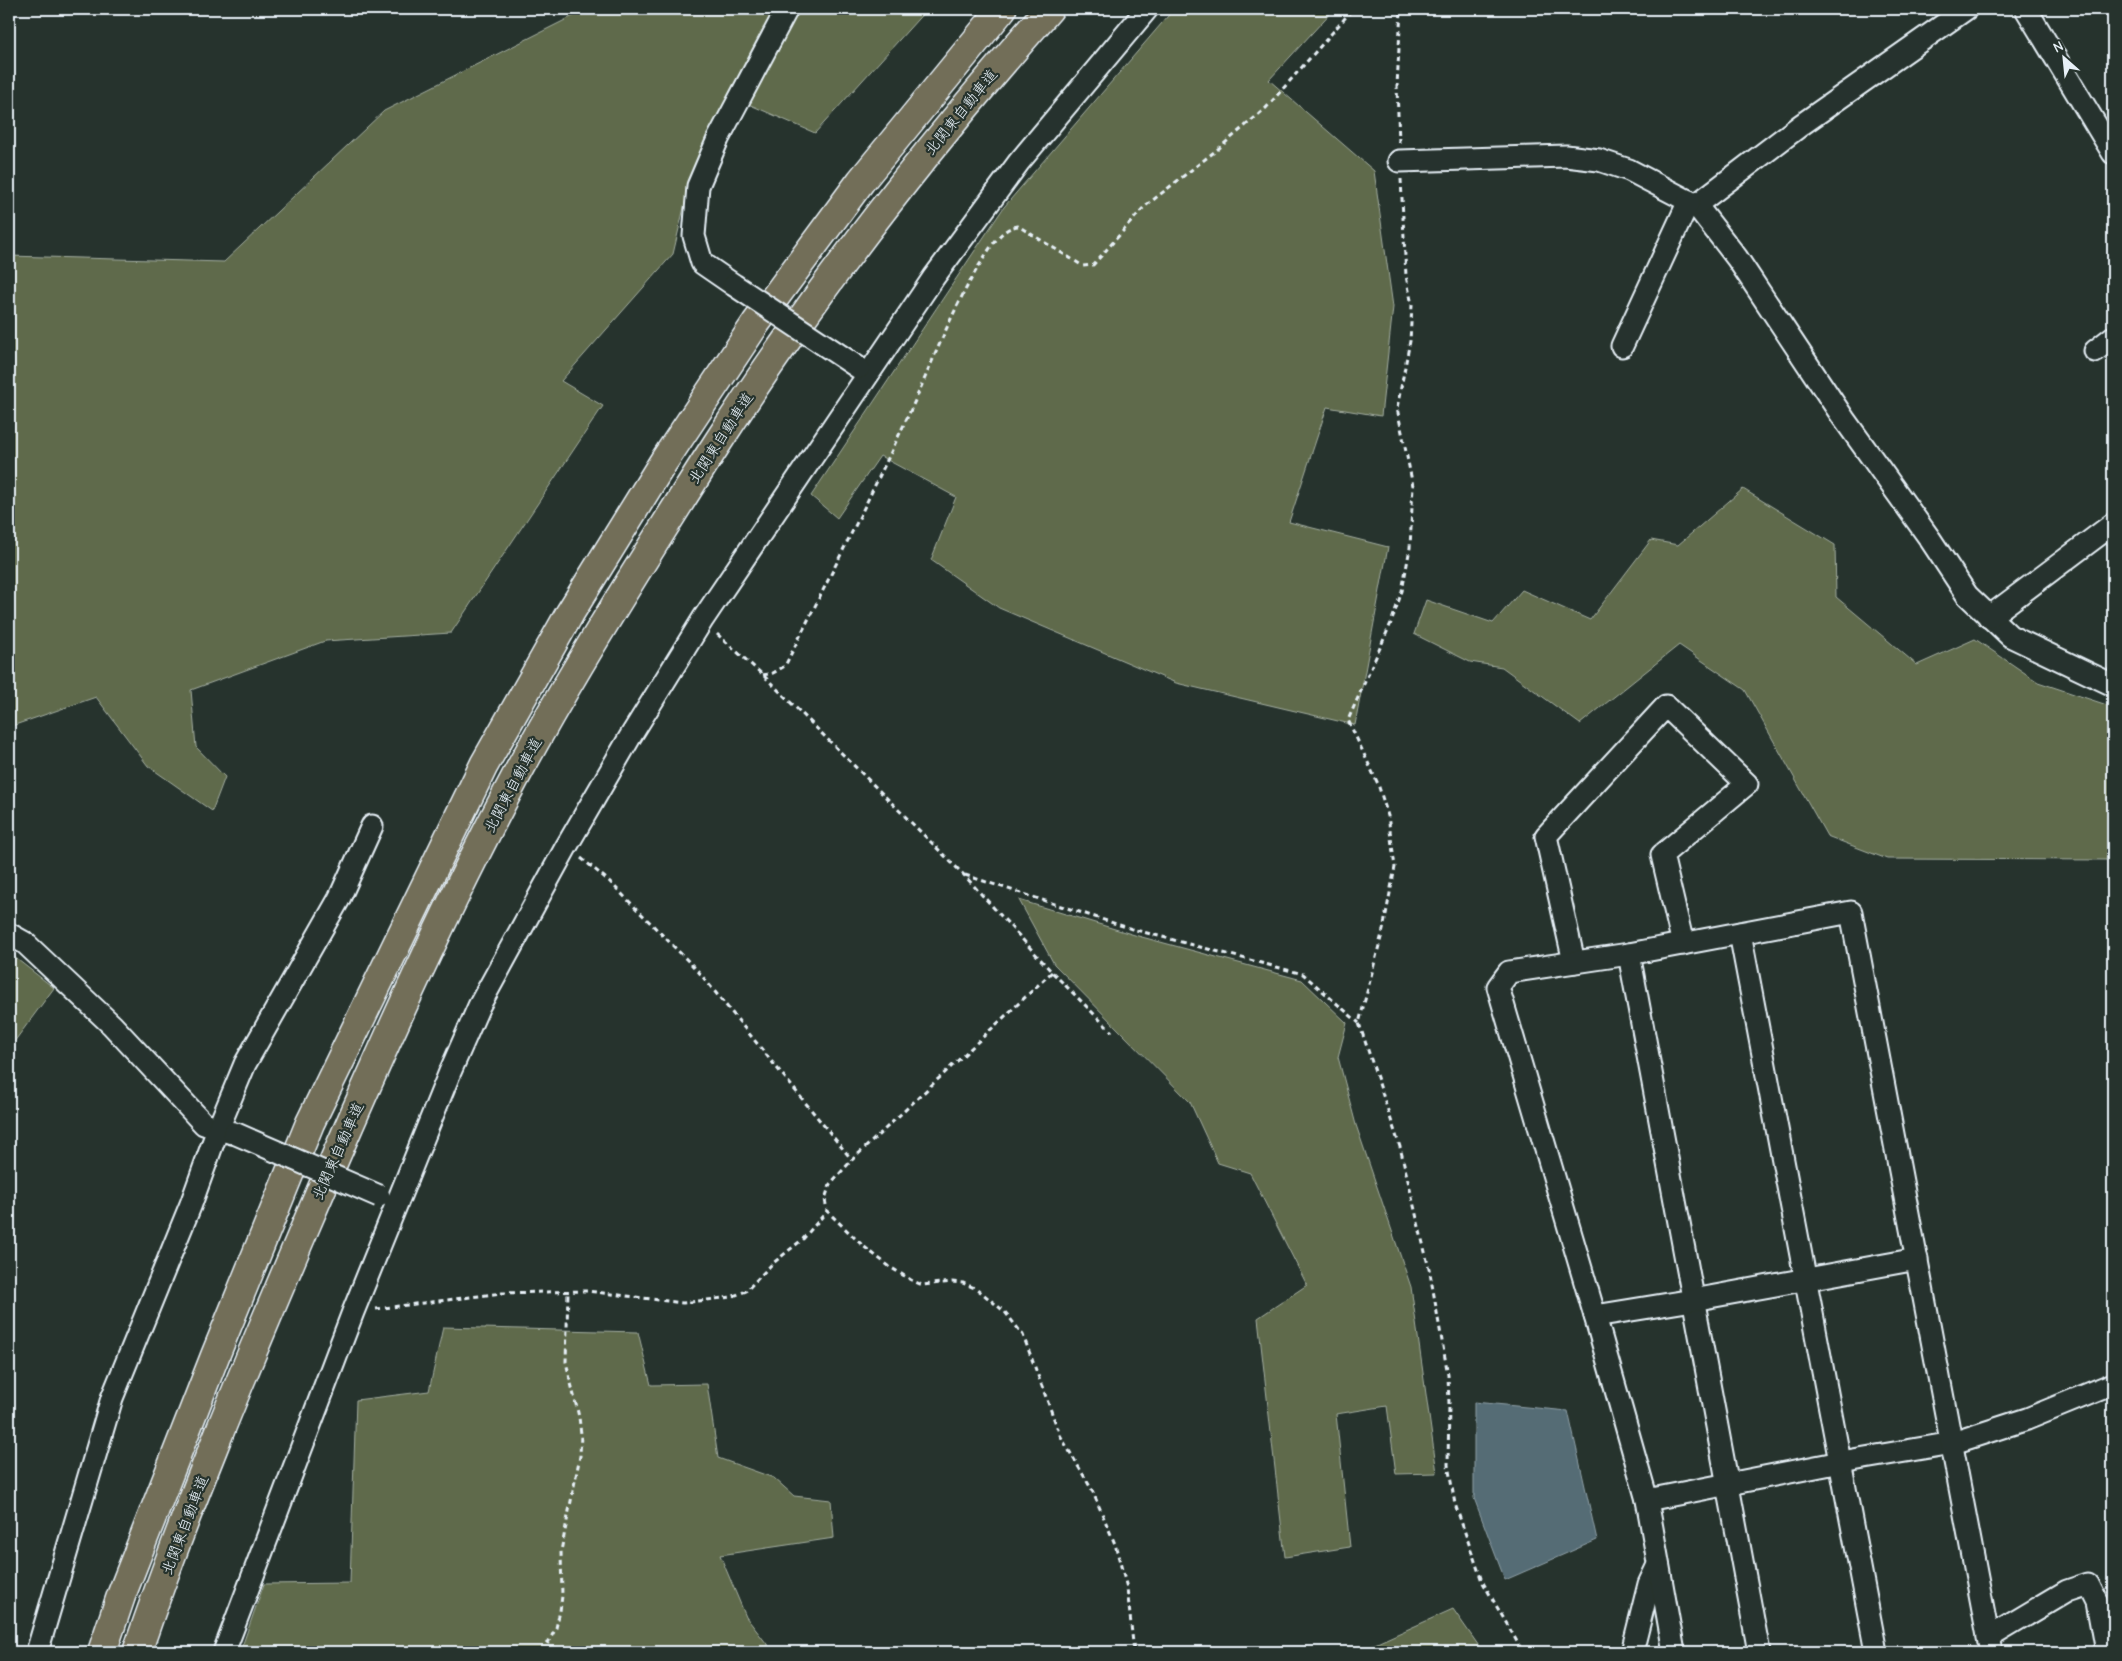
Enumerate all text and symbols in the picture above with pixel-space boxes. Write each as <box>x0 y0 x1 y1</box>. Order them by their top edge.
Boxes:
north arrow <box>2040 32 2090 82</box>
text: N <box>2050 37 2066 57</box>
street label: 北関東自動車道 <box>921 66 1001 158</box>
street label: 北関東自動車道 <box>685 389 757 487</box>
street label: 北関東自動車道 <box>480 734 546 836</box>
street label: 北関東自動車道 <box>308 1099 368 1203</box>
street label: 北関東自動車道 <box>158 1473 212 1577</box>

